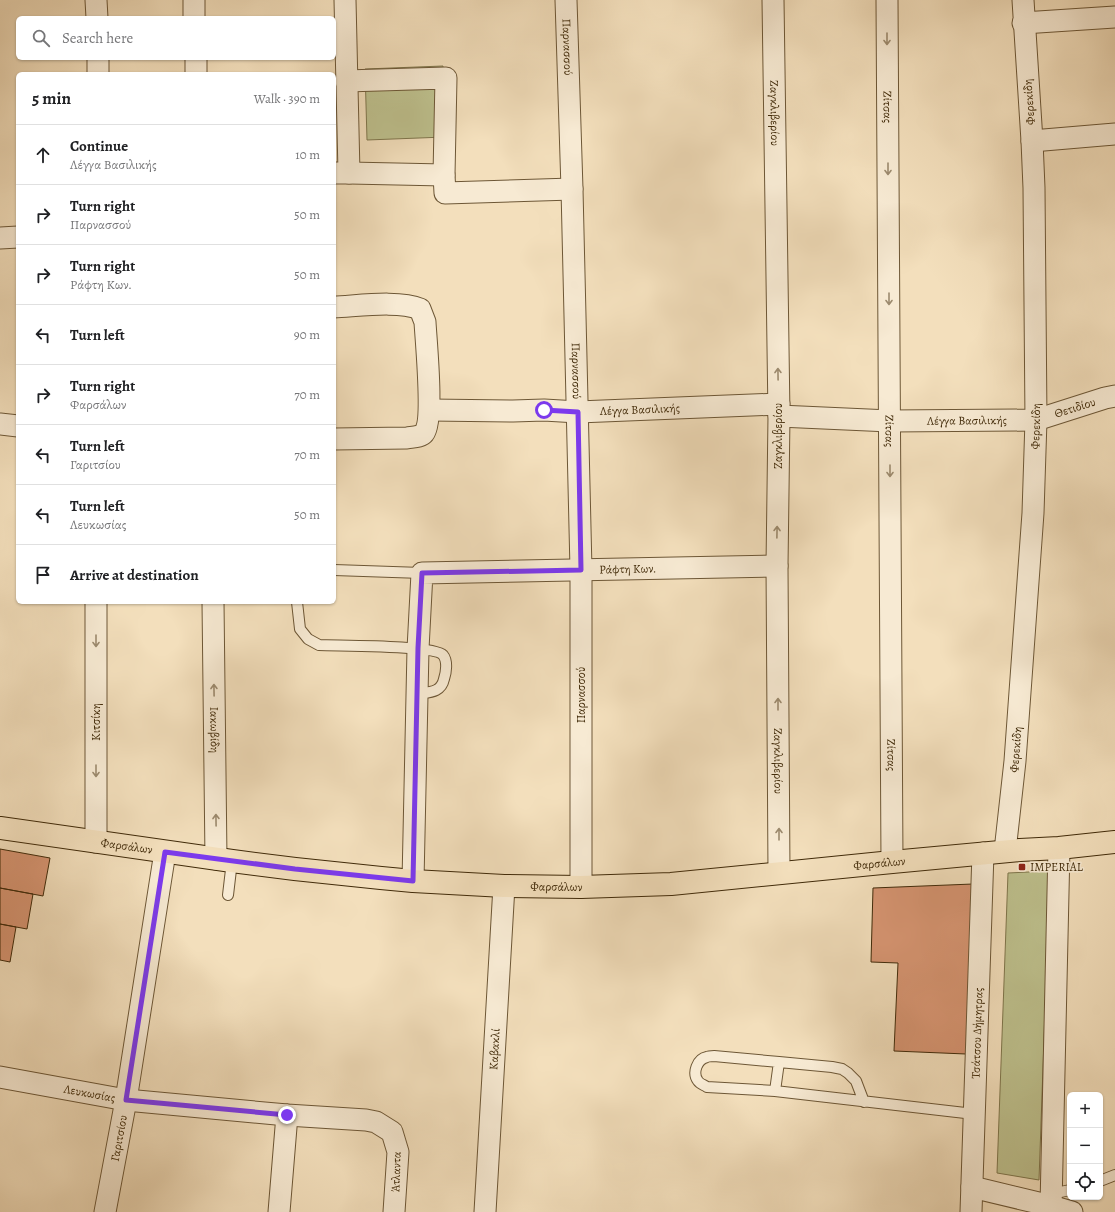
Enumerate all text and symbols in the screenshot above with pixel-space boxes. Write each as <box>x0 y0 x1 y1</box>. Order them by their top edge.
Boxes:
search box <box>16 16 336 60</box>
street label: Παρνασσού <box>559 18 576 76</box>
icon: search <box>30 27 52 49</box>
text: Search here <box>62 28 133 48</box>
one-way arrow <box>883 32 891 45</box>
street label: Φερεκίδη <box>1019 78 1039 126</box>
street label: Ζαγκλιβερίου <box>766 80 783 146</box>
text: 5 min <box>32 87 71 110</box>
text: Walk · 390 m <box>254 90 320 107</box>
street label: Ζίτσας <box>880 91 896 123</box>
text: Continue <box>70 136 128 156</box>
icon: ahead <box>32 144 54 166</box>
text: 10 m <box>295 146 320 163</box>
text: Λέγγα Βασιλικής <box>70 156 157 173</box>
one-way arrow <box>884 162 892 175</box>
text: Turn right <box>70 196 135 216</box>
icon: right <box>32 204 54 226</box>
text: 50 m <box>294 206 320 223</box>
text: Παρνασσού <box>70 216 131 233</box>
text: Turn right <box>70 256 135 276</box>
icon: right <box>32 264 54 286</box>
text: 50 m <box>294 266 320 283</box>
text: Ράφτη Κων. <box>70 276 132 293</box>
one-way arrow <box>885 292 893 305</box>
icon: left <box>32 324 54 346</box>
text: Turn left <box>70 325 125 345</box>
text: 90 m <box>294 326 320 343</box>
street label: Παρνασσού <box>568 342 585 399</box>
one-way arrow <box>774 368 782 381</box>
text: Turn right <box>70 376 135 396</box>
icon: right <box>32 384 54 406</box>
text: 70 m <box>294 386 320 403</box>
street label: Θετιδίου <box>1052 394 1097 422</box>
text: Φαρσάλων <box>70 396 126 413</box>
street label: Λέγγα Βασιλικής <box>599 400 680 419</box>
route start <box>535 401 553 419</box>
street label: Ζαγκλιβερίου <box>770 403 786 469</box>
street label: Φερεκίδη <box>1027 403 1044 450</box>
street label: Λέγγα Βασιλικής <box>926 412 1007 429</box>
street label: Ζίτσας <box>881 415 898 447</box>
text: Turn left <box>70 436 125 456</box>
icon: left <box>32 444 54 466</box>
text: 70 m <box>294 446 320 463</box>
text: Γαριτσίου <box>70 456 121 473</box>
one-way arrow <box>886 464 894 477</box>
text: Turn left <box>70 496 125 516</box>
icon: left <box>32 504 54 526</box>
text: 50 m <box>294 506 320 523</box>
text: Λευκωσίας <box>70 516 126 533</box>
one-way arrow <box>773 526 781 539</box>
street label: Ράφτη Κων. <box>599 560 657 578</box>
icon: arrive <box>32 564 54 586</box>
text: Arrive at destination <box>70 565 199 585</box>
one-way arrow <box>92 634 100 647</box>
street label: Παρνασσού <box>573 667 589 723</box>
one-way arrow <box>210 684 218 697</box>
one-way arrow <box>774 698 782 711</box>
street label: Κιτσίκη <box>88 703 104 741</box>
street label: Ιακωβίδη <box>206 707 223 753</box>
street label: Φερεκίδη <box>1006 726 1025 773</box>
street label: Ζαγκλιβερίου <box>770 728 786 794</box>
street label: Ζίτσας <box>883 739 899 771</box>
one-way arrow <box>92 764 100 777</box>
one-way arrow <box>212 814 219 827</box>
one-way arrow <box>775 828 783 841</box>
street label: Φαρσάλων <box>100 834 154 858</box>
street label: Φαρσάλων <box>853 853 906 874</box>
place label: IMPERIAL <box>1030 859 1084 875</box>
marker: IMPERIAL <box>1017 862 1027 872</box>
street label: Φαρσάλων <box>530 878 583 895</box>
street label: Τσάτσου Δήμητρας <box>967 987 986 1079</box>
street label: Καβακλί <box>485 1027 504 1071</box>
street label: Λευκωσίας <box>61 1081 117 1106</box>
map controls <box>1067 1092 1103 1200</box>
button: + <box>1067 1092 1103 1128</box>
route end <box>278 1106 296 1124</box>
street label: Γαριτσίου <box>107 1114 131 1163</box>
button: − <box>1067 1128 1103 1164</box>
street label: Άτλαντα <box>387 1151 405 1193</box>
button: locate <box>1067 1164 1103 1200</box>

